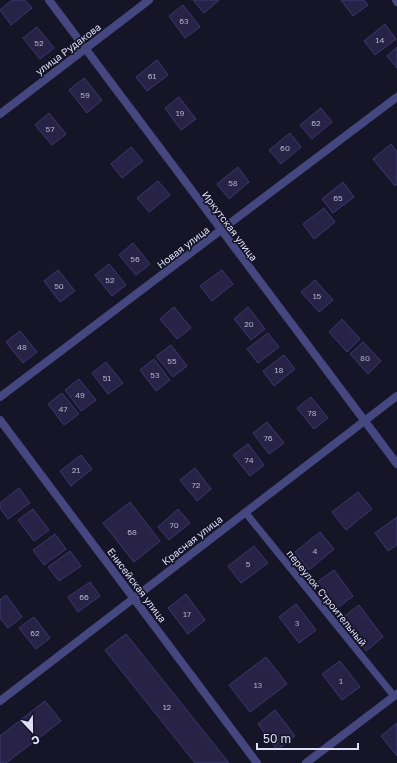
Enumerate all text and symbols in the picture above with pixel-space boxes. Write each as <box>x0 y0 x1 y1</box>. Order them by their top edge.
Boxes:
house number: 63 <box>179 16 189 26</box>
street label: улица Рудакова <box>33 21 103 77</box>
house number: 14 <box>376 35 384 45</box>
house number: 52 <box>34 38 44 48</box>
house number: 61 <box>148 71 156 81</box>
house number: 59 <box>80 90 90 100</box>
house number: 19 <box>176 108 185 118</box>
house number: 62 <box>311 118 321 128</box>
house number: 57 <box>46 124 54 134</box>
house number: 60 <box>280 143 290 153</box>
house number: 58 <box>228 178 238 188</box>
street label: Иркутская улица <box>200 189 260 263</box>
house number: 65 <box>333 193 343 203</box>
street label: Новая улица <box>154 223 212 271</box>
house number: 56 <box>130 254 140 264</box>
house number: 52 <box>105 275 115 285</box>
house number: 50 <box>54 281 64 291</box>
house number: 15 <box>313 291 322 301</box>
house number: 20 <box>244 319 254 329</box>
house number: 48 <box>17 342 27 352</box>
house number: 80 <box>360 353 370 363</box>
house number: 55 <box>167 356 177 366</box>
house number: 18 <box>275 365 283 375</box>
house number: 53 <box>150 370 160 380</box>
house number: 51 <box>103 373 111 383</box>
house number: 49 <box>75 390 85 400</box>
house number: 47 <box>58 404 68 414</box>
house number: 78 <box>307 408 317 418</box>
house number: 76 <box>263 433 273 443</box>
house number: 74 <box>244 455 254 465</box>
house number: 21 <box>72 465 80 475</box>
house number: 72 <box>192 480 201 490</box>
street label: Красная улица <box>159 513 225 567</box>
house number: 70 <box>169 520 179 530</box>
house number: 68 <box>127 527 137 537</box>
street label: Енисейская улица <box>105 545 169 625</box>
house number: 4 <box>313 546 318 556</box>
street label: переулок Строительный <box>285 548 369 648</box>
house number: 5 <box>246 559 251 569</box>
house number: 66 <box>79 592 89 602</box>
house number: 17 <box>183 609 191 619</box>
house number: 3 <box>295 618 300 628</box>
house number: 62 <box>30 628 40 638</box>
house number: 1 <box>339 676 343 686</box>
house number: 13 <box>254 680 263 690</box>
house number: 12 <box>163 702 172 712</box>
north arrow <box>12 711 52 751</box>
scale bar <box>257 725 358 751</box>
text: 50 m <box>263 731 291 746</box>
text: С <box>30 733 42 748</box>

